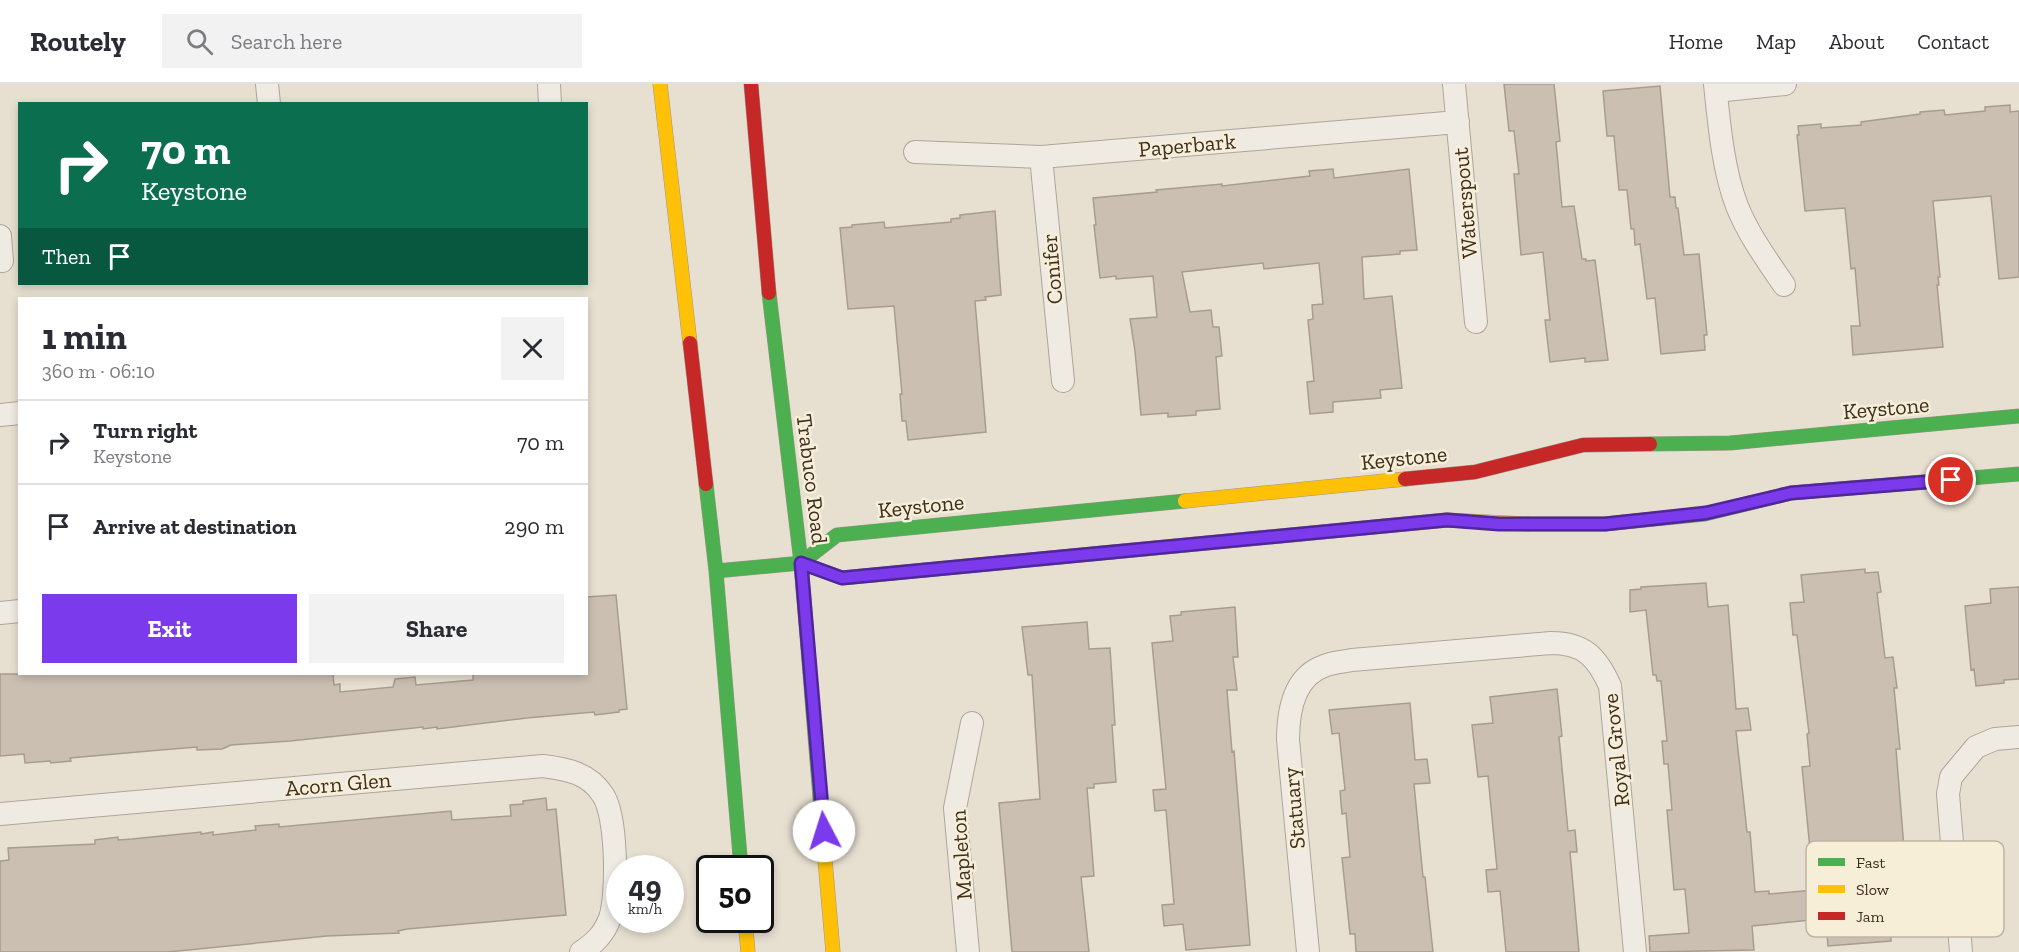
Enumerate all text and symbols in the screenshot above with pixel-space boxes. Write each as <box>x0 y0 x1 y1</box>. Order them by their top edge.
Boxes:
search box <box>162 14 582 68</box>
text: Routely <box>30 25 126 58</box>
icon: search <box>183 25 216 58</box>
text: Search here <box>231 28 342 55</box>
text: Home <box>1669 29 1723 54</box>
text: Map <box>1756 29 1796 54</box>
text: About <box>1829 29 1884 54</box>
text: Contact <box>1917 29 1989 54</box>
text: 70 m <box>141 124 231 175</box>
icon: right <box>42 126 120 204</box>
street label: Paperbark <box>1137 127 1237 163</box>
street label: Waterspout <box>1447 145 1483 260</box>
text: Keystone <box>141 175 247 207</box>
street label: Conifer <box>1035 233 1069 305</box>
icon: arrive <box>103 240 136 273</box>
text: Then <box>42 243 91 270</box>
text: 1 min <box>42 315 127 358</box>
button: close <box>501 317 564 380</box>
text: 360 m · 06:10 <box>42 359 155 383</box>
street label: Keystone <box>1842 391 1930 425</box>
street label: Trabuco Road <box>791 412 833 546</box>
text: Turn right <box>93 417 197 444</box>
icon: right <box>42 426 75 459</box>
text: 70 m <box>517 429 564 456</box>
street label: Keystone <box>1360 440 1448 476</box>
text: Keystone <box>93 444 172 468</box>
pin <box>1925 454 1976 505</box>
icon: arrive <box>1934 463 1967 496</box>
street label: Keystone <box>877 488 965 524</box>
icon: arrive <box>42 510 75 543</box>
text: Arrive at destination <box>93 513 296 540</box>
text: 290 m <box>504 513 564 540</box>
button: Exit <box>42 594 297 663</box>
button: Share <box>309 594 564 663</box>
street label: Royal Grove <box>1597 692 1635 808</box>
street label: Statuary <box>1277 765 1311 850</box>
street label: Acorn Glen <box>284 766 392 802</box>
position arrow <box>792 799 856 863</box>
street label: Mapleton <box>944 809 978 901</box>
legend <box>1806 841 2004 937</box>
text: Fast <box>1856 853 1885 872</box>
speed limit sign: 50 <box>696 855 774 933</box>
text: 49 <box>628 869 662 905</box>
text: Slow <box>1856 880 1890 899</box>
text: km/h <box>628 900 662 918</box>
text: Jam <box>1856 907 1885 926</box>

